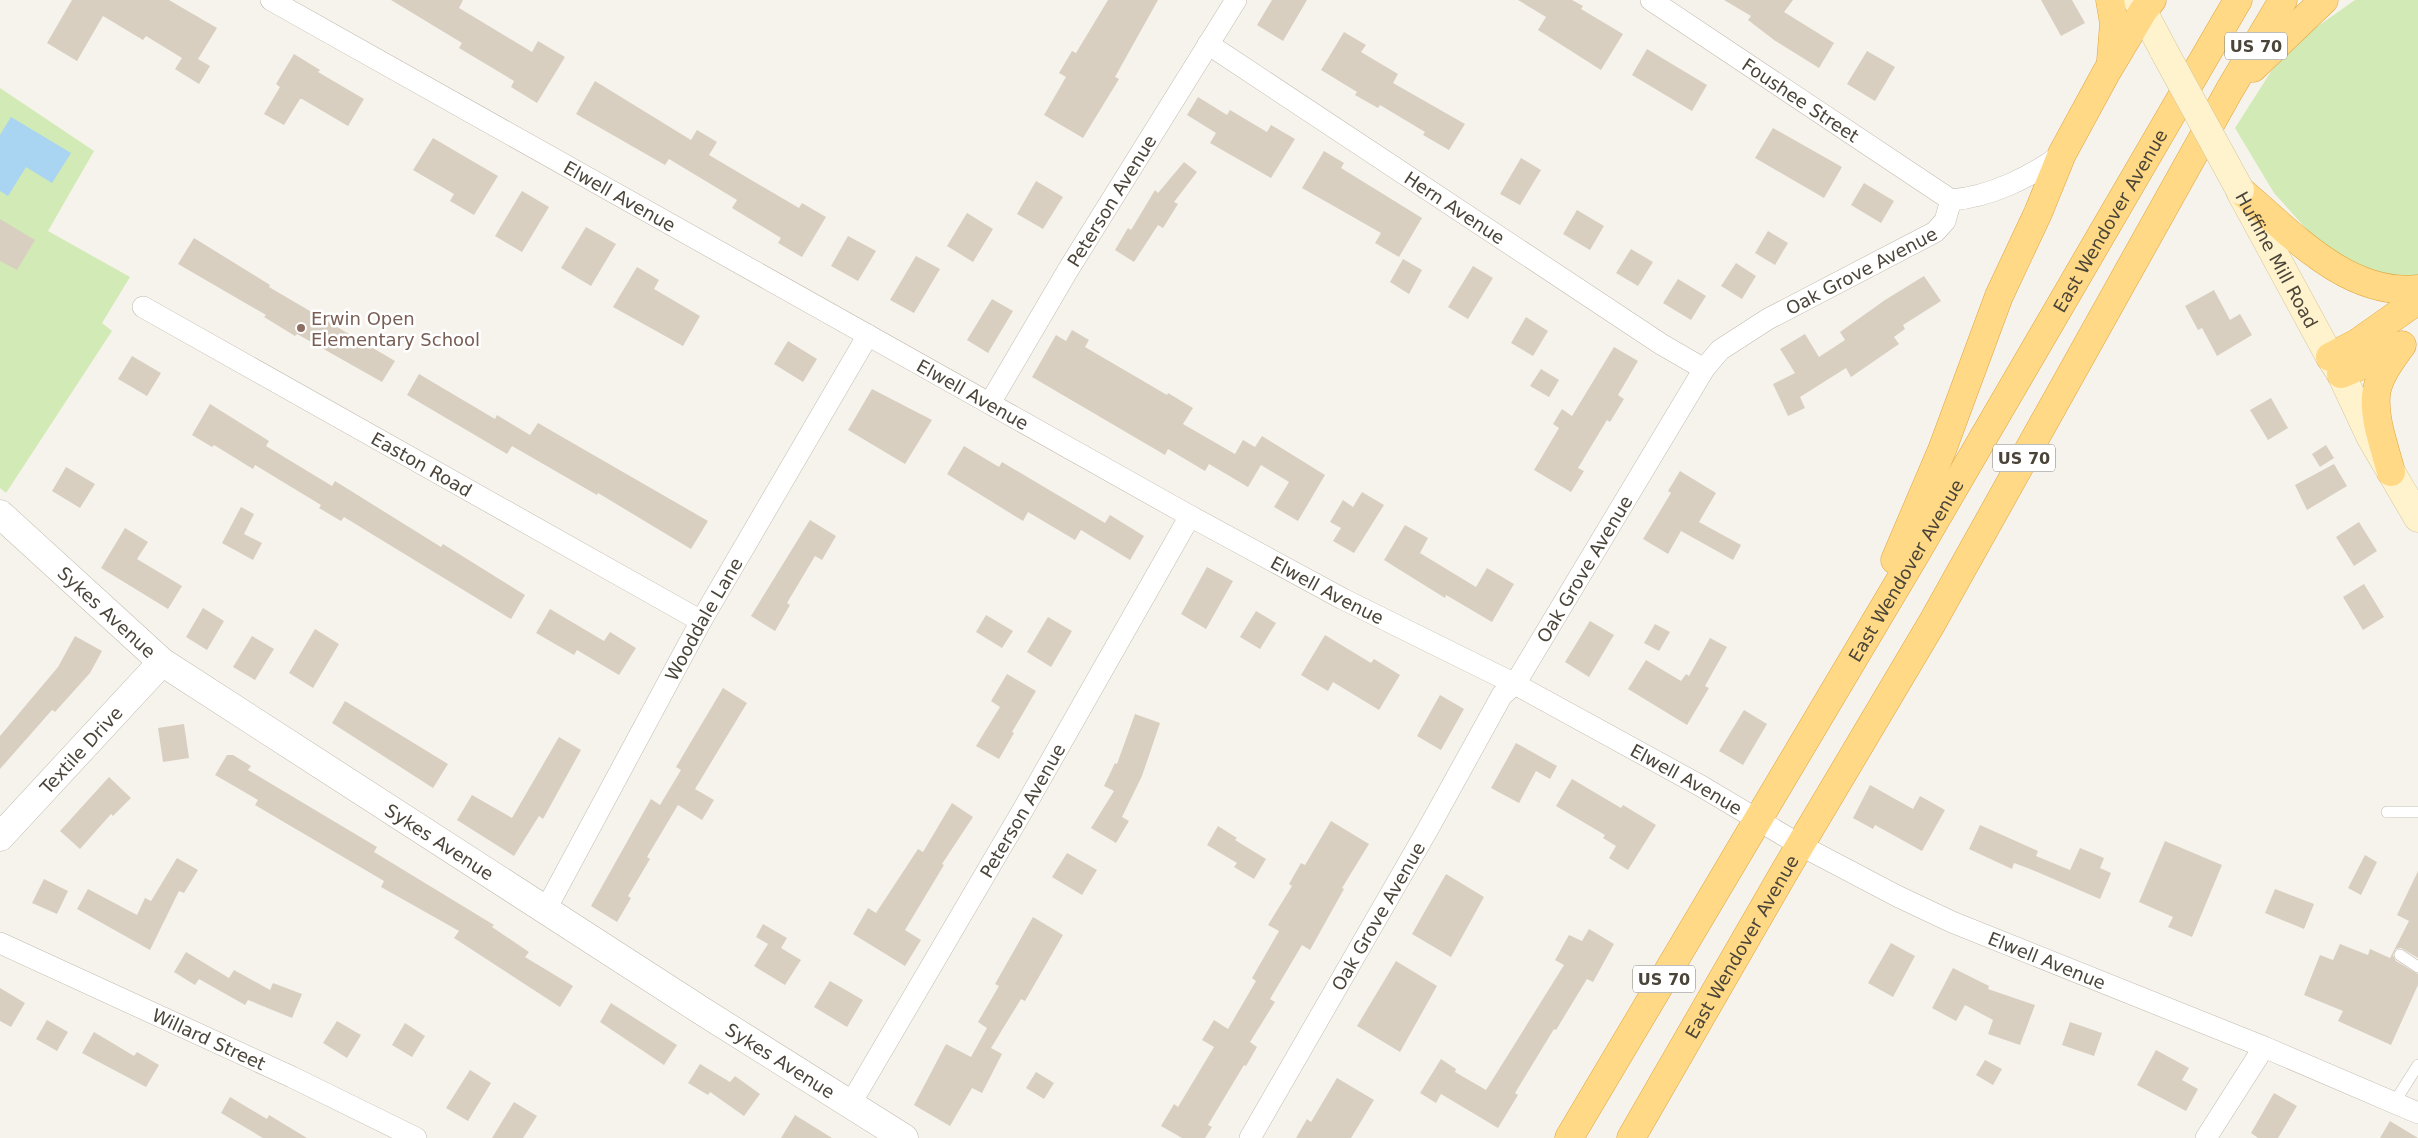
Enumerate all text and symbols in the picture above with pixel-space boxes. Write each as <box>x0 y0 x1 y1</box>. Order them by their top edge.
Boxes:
road number: US 70 <box>2225 32 2287 59</box>
street label: Foushee Street <box>1739 54 1863 146</box>
street label: East Wendover Avenue <box>2048 125 2171 316</box>
street label: Peterson Avenue <box>1062 131 1160 270</box>
street label: Elwell Avenue <box>560 156 679 236</box>
street label: Hern Avenue <box>1401 167 1509 248</box>
street label: Huffine Mill Road <box>2232 188 2323 331</box>
street label: Oak Grove Avenue <box>1782 222 1940 319</box>
place label: Erwin Open Elementary School <box>311 308 480 350</box>
marker: Erwin Open Elementary School <box>295 322 307 334</box>
street label: Elwell Avenue <box>913 354 1033 434</box>
street label: Easton Road <box>368 427 476 501</box>
road number: US 70 <box>1993 444 2055 472</box>
street label: East Wendover Avenue <box>1844 475 1967 665</box>
street label: Oak Grove Avenue <box>1532 492 1636 646</box>
street label: Elwell Avenue <box>1267 551 1387 628</box>
street label: Wooddale Lane <box>660 554 746 684</box>
street label: Sykes Avenue <box>54 562 160 662</box>
street label: Textile Drive <box>35 702 126 798</box>
street label: Elwell Avenue <box>1627 739 1746 819</box>
street label: Peterson Avenue <box>975 740 1069 881</box>
street label: Sykes Avenue <box>381 799 498 884</box>
street label: Oak Grove Avenue <box>1327 838 1429 994</box>
street label: East Wendover Avenue <box>1680 851 1802 1042</box>
street label: Elwell Avenue <box>1985 927 2109 993</box>
road number: US 70 <box>1633 966 1695 992</box>
street label: Willard Street <box>149 1004 269 1074</box>
street label: Sykes Avenue <box>722 1018 839 1102</box>

